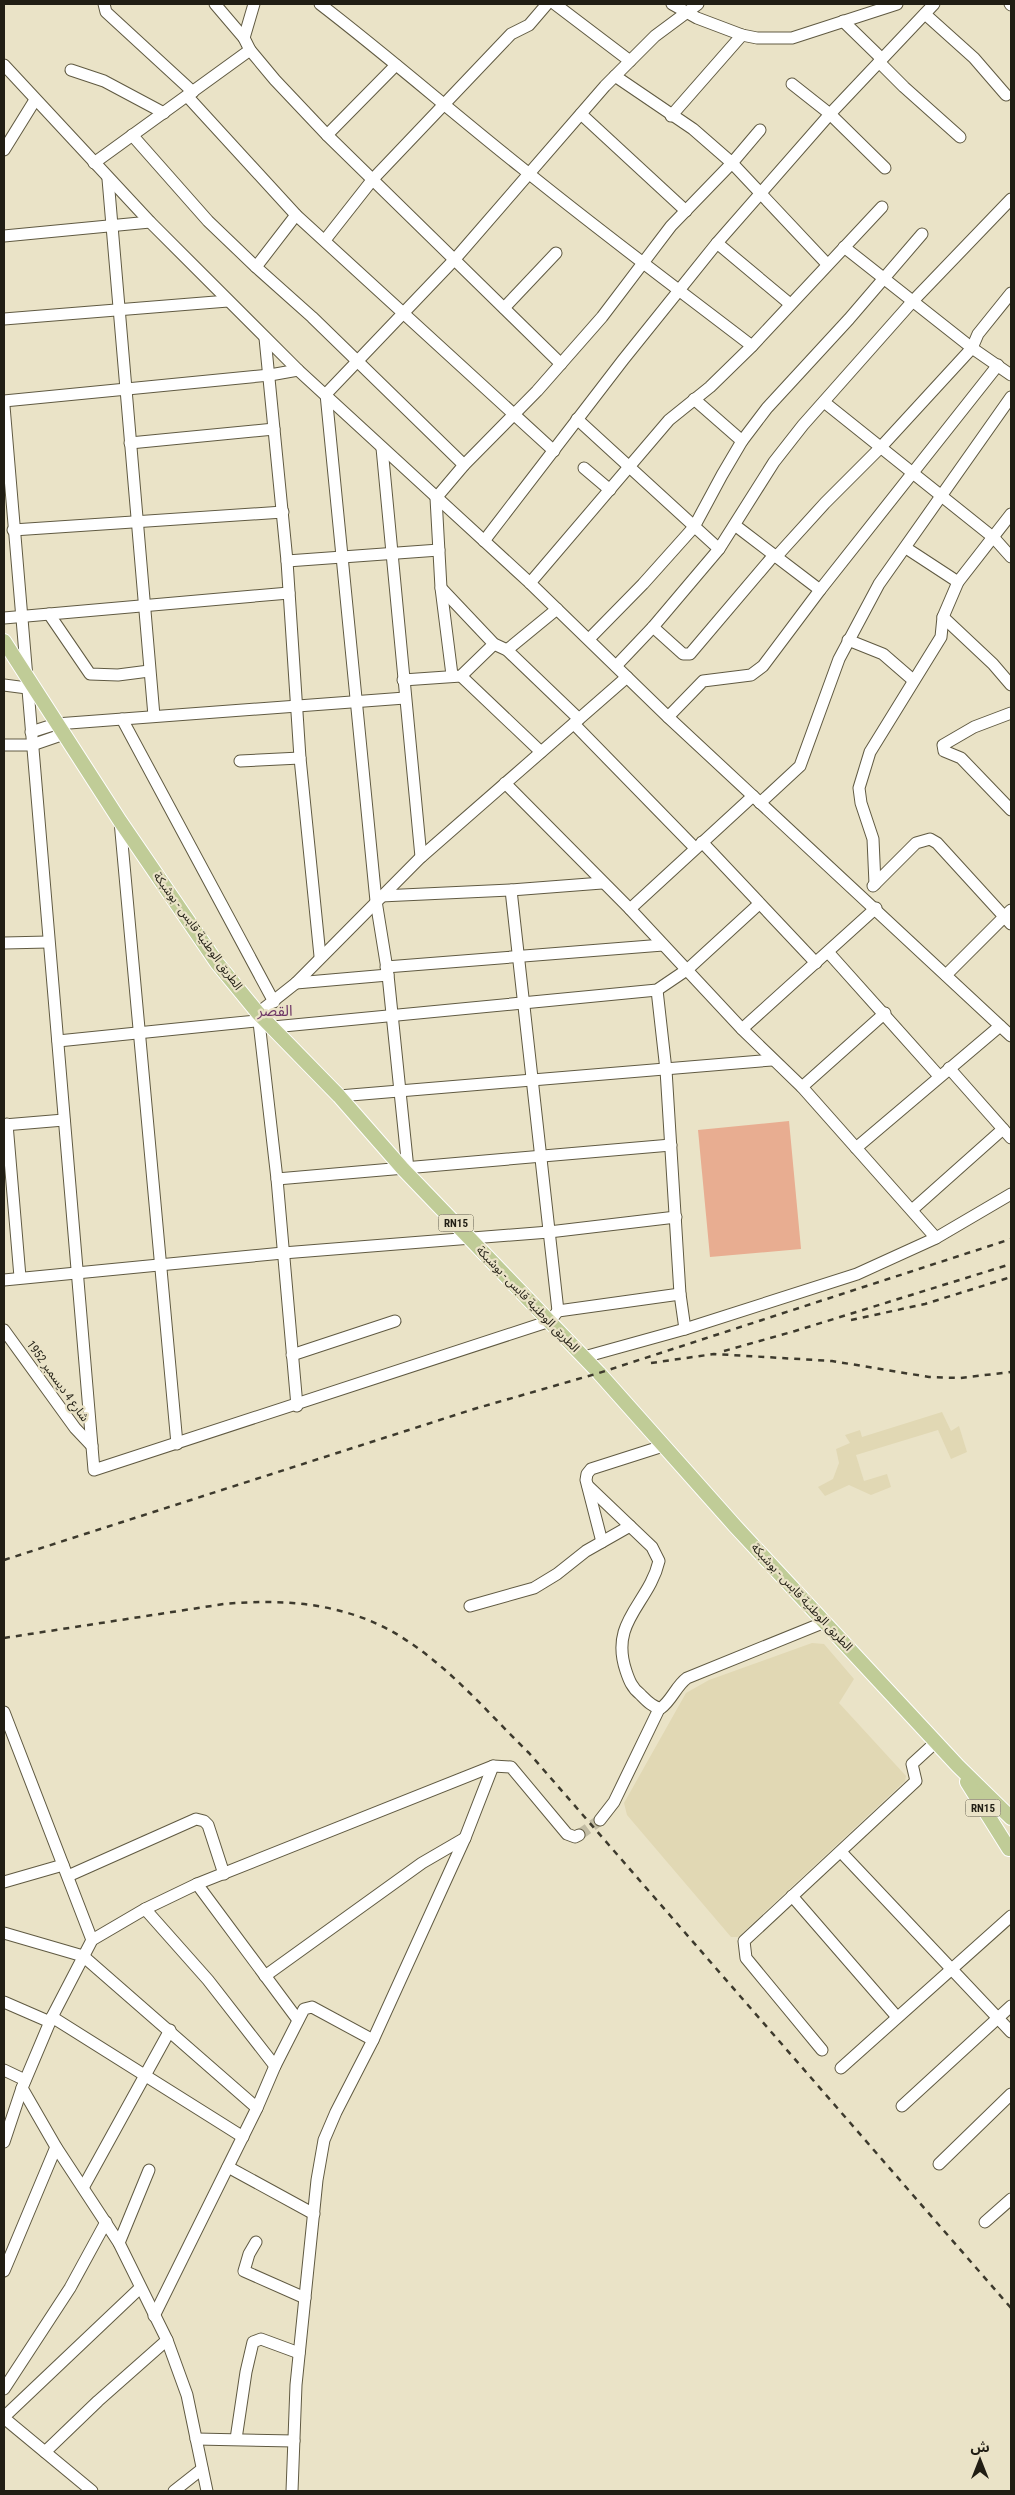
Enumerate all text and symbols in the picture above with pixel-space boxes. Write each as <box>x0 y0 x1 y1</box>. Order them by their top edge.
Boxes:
street label: الطريق الوطنية قابس - بوشبكة <box>150 869 245 993</box>
district label: القصر <box>256 1002 293 1020</box>
road number: RN15 <box>438 1214 474 1232</box>
street label: الطريق الوطنية قابس - بوشبكة <box>473 1243 582 1356</box>
street label: شارع 4 ديسمبر 1952 <box>22 1338 92 1425</box>
street label: الطريق الوطنية قابس - بوشبكة <box>748 1540 856 1654</box>
road number: RN15 <box>966 1800 1000 1816</box>
north arrow <box>955 2435 1005 2485</box>
text: ش <box>970 2439 990 2455</box>

